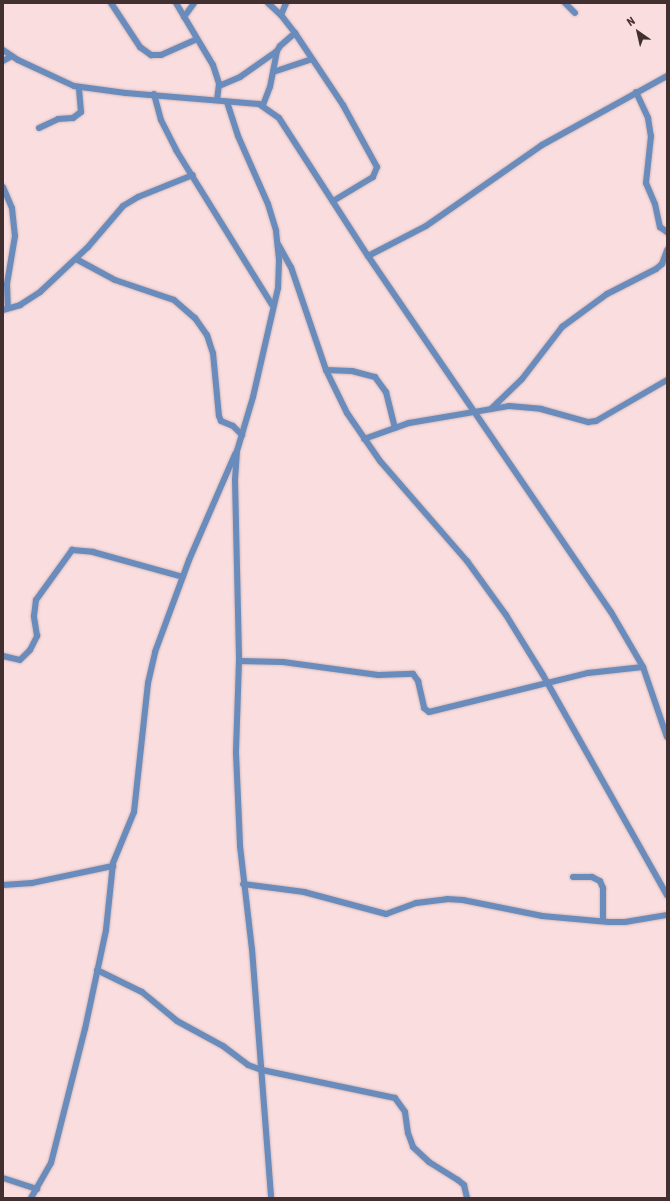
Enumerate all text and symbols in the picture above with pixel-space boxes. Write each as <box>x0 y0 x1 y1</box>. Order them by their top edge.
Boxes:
north arrow <box>618 12 658 52</box>
text: N <box>625 14 637 29</box>

